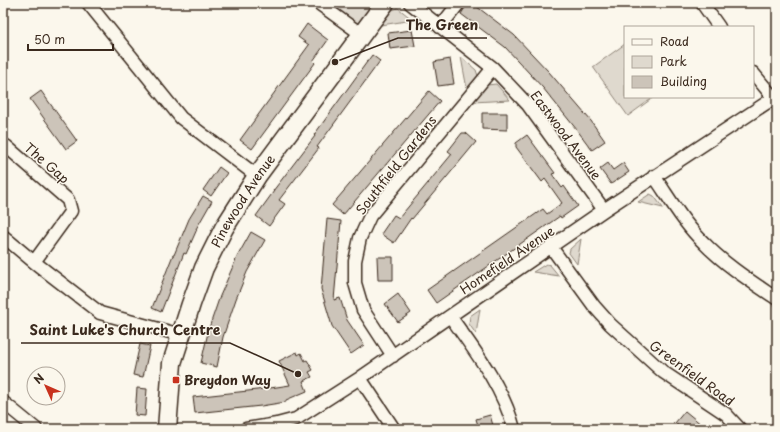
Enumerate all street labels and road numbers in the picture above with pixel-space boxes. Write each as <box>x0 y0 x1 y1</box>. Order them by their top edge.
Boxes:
street label: Eastwood Avenue <box>527 86 606 183</box>
street label: Southfield Gardens <box>351 111 440 218</box>
street label: The Gap <box>21 138 74 188</box>
street label: Pinewood Avenue <box>206 150 279 251</box>
street label: Homefield Avenue <box>456 221 558 298</box>
street label: Greenfield Road <box>646 335 739 410</box>

